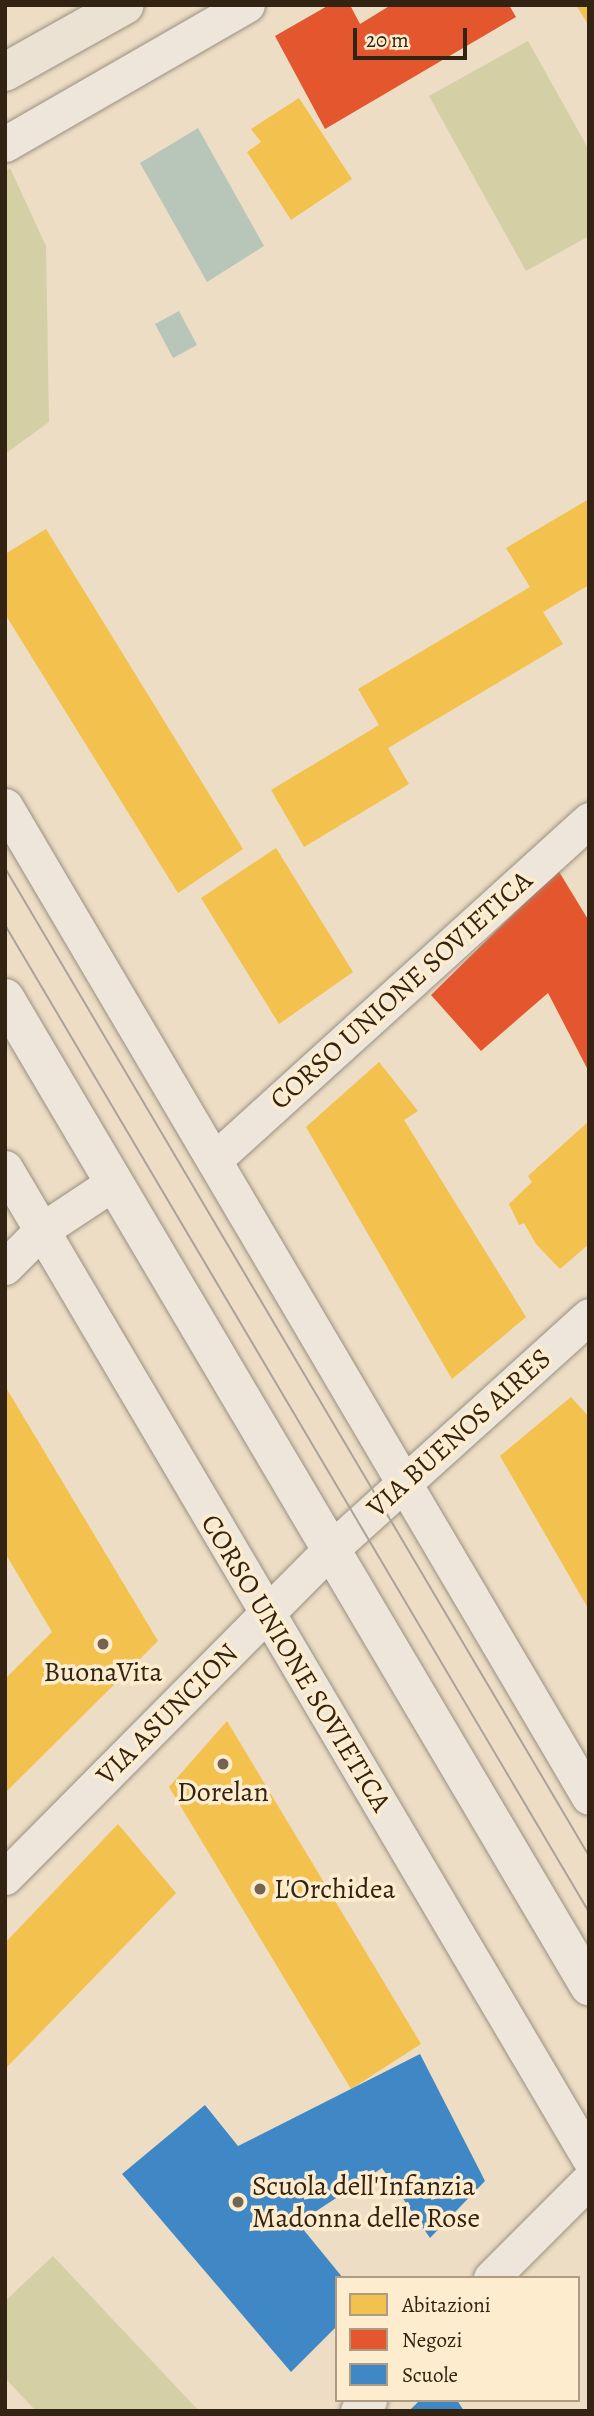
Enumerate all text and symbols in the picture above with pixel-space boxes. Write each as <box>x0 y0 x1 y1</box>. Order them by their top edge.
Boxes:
scale bar <box>356 14 470 58</box>
text: 20 m <box>366 26 409 54</box>
street label: CORSO UNIONE SOVIETICA <box>263 864 539 1116</box>
street label: VIA BUENOS AIRES <box>360 1342 558 1524</box>
street label: CORSO UNIONE SOVIETICA <box>194 1508 398 1818</box>
street label: VIA ASUNCION <box>89 1636 245 1792</box>
marker: BuonaVita <box>95 1636 111 1652</box>
place label: BuonaVita <box>43 1655 163 1689</box>
marker: Dorelan <box>215 1756 231 1772</box>
place label: Dorelan <box>177 1775 269 1809</box>
place label: L'Orchidea <box>274 1872 395 1906</box>
marker: L'Orchidea <box>252 1881 268 1897</box>
place label: Scuola dell'Infanzia Madonna delle Rose <box>252 2169 480 2235</box>
marker: Scuola dell'Infanzia Madonna delle Rose <box>230 2194 246 2210</box>
legend <box>335 2276 580 2402</box>
text: Abitazioni <box>402 2291 491 2319</box>
text: Negozi <box>402 2326 462 2354</box>
text: Scuole <box>402 2361 458 2389</box>

